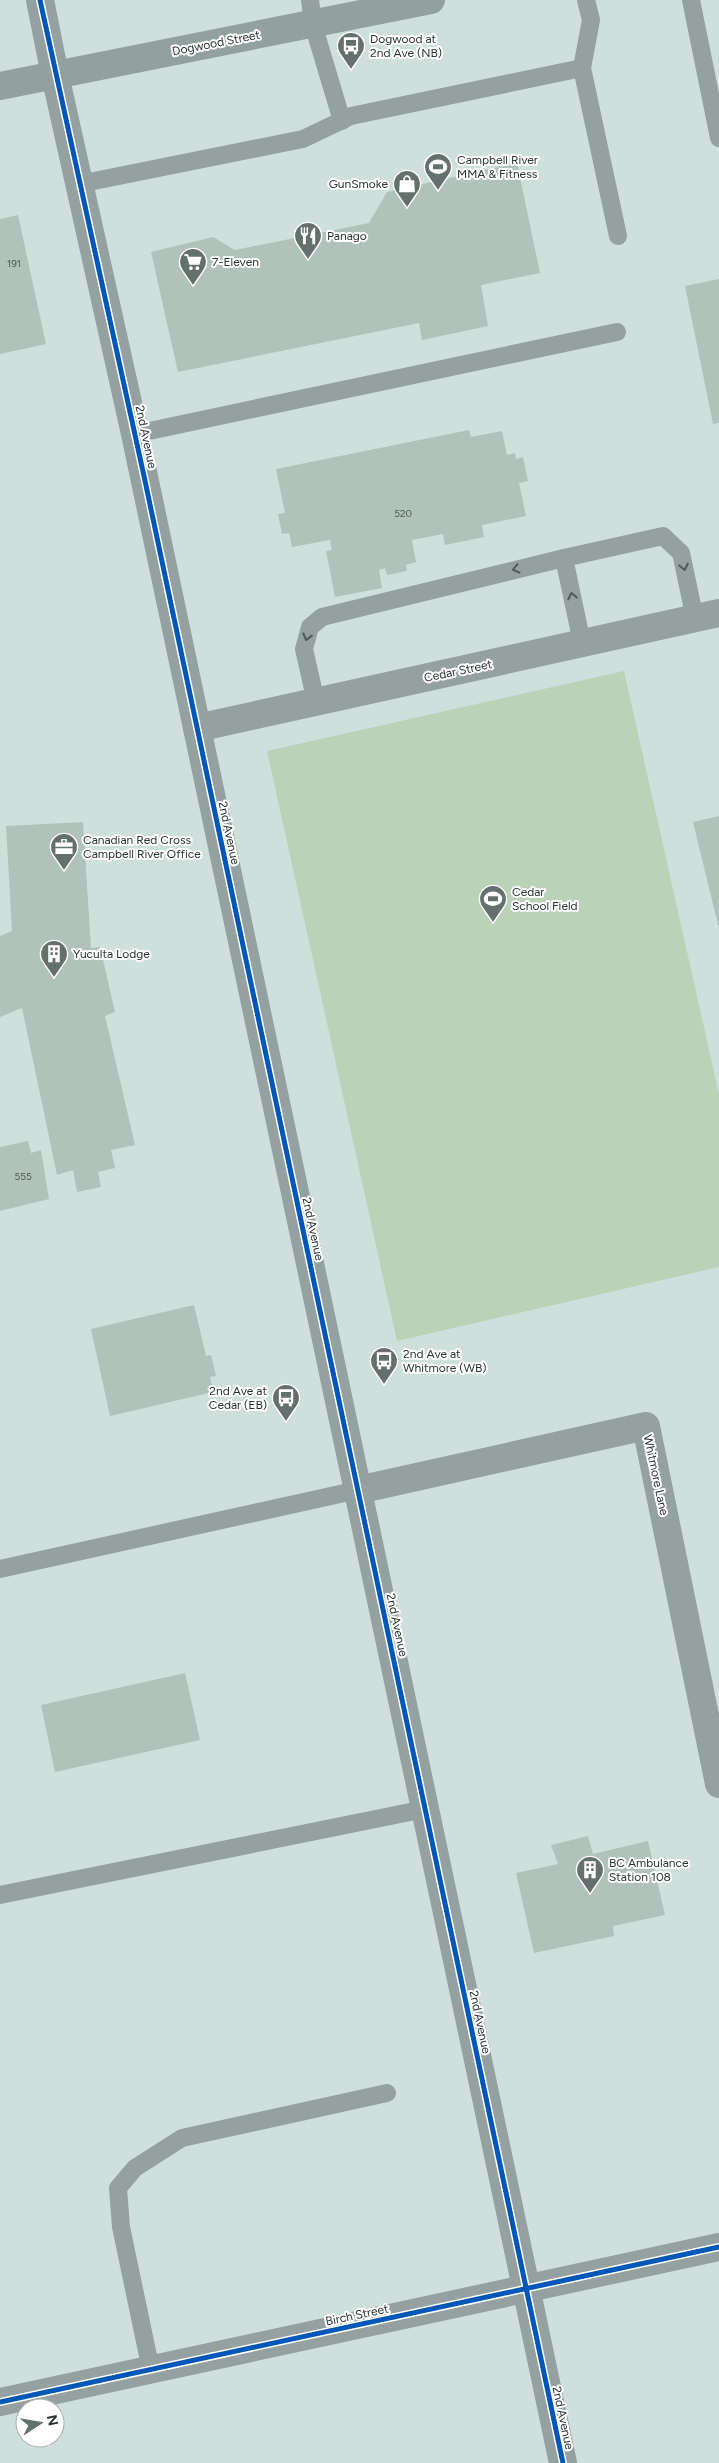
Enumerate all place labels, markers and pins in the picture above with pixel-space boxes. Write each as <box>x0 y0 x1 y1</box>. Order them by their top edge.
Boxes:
bus stop icon: Dogwood at 2nd Ave (NB) <box>336 31 366 70</box>
place label: Dogwood at 2nd Ave (NB) <box>370 32 442 60</box>
sports icon: Campbell River MMA & Fitness <box>423 152 453 191</box>
place label: Campbell River MMA & Fitness <box>457 153 538 181</box>
shop icon: GunSmoke <box>392 169 422 208</box>
place label: GunSmoke <box>329 177 388 191</box>
restaurant icon: Panago <box>293 221 323 260</box>
place label: Panago <box>327 229 367 243</box>
supermarket icon: 7-Eleven <box>178 247 208 286</box>
place label: 7-Eleven <box>212 255 259 269</box>
office icon: Canadian Red Cross Campbell River Office <box>49 832 79 871</box>
place label: Canadian Red Cross Campbell River Office <box>83 833 201 861</box>
sports icon: Cedar School Field <box>478 884 508 923</box>
place label: Cedar School Field <box>512 885 578 913</box>
building icon: Yuculta Lodge <box>39 939 69 978</box>
place label: Yuculta Lodge <box>73 947 150 961</box>
bus stop icon: 2nd Ave at Whitmore (WB) <box>369 1346 399 1385</box>
place label: 2nd Ave at Whitmore (WB) <box>403 1347 487 1375</box>
bus stop icon: 2nd Ave at Cedar (EB) <box>271 1383 301 1422</box>
place label: 2nd Ave at Cedar (EB) <box>209 1384 267 1412</box>
building icon: BC Ambulance Station 108 <box>575 1855 605 1894</box>
place label: BC Ambulance Station 108 <box>609 1856 689 1884</box>

